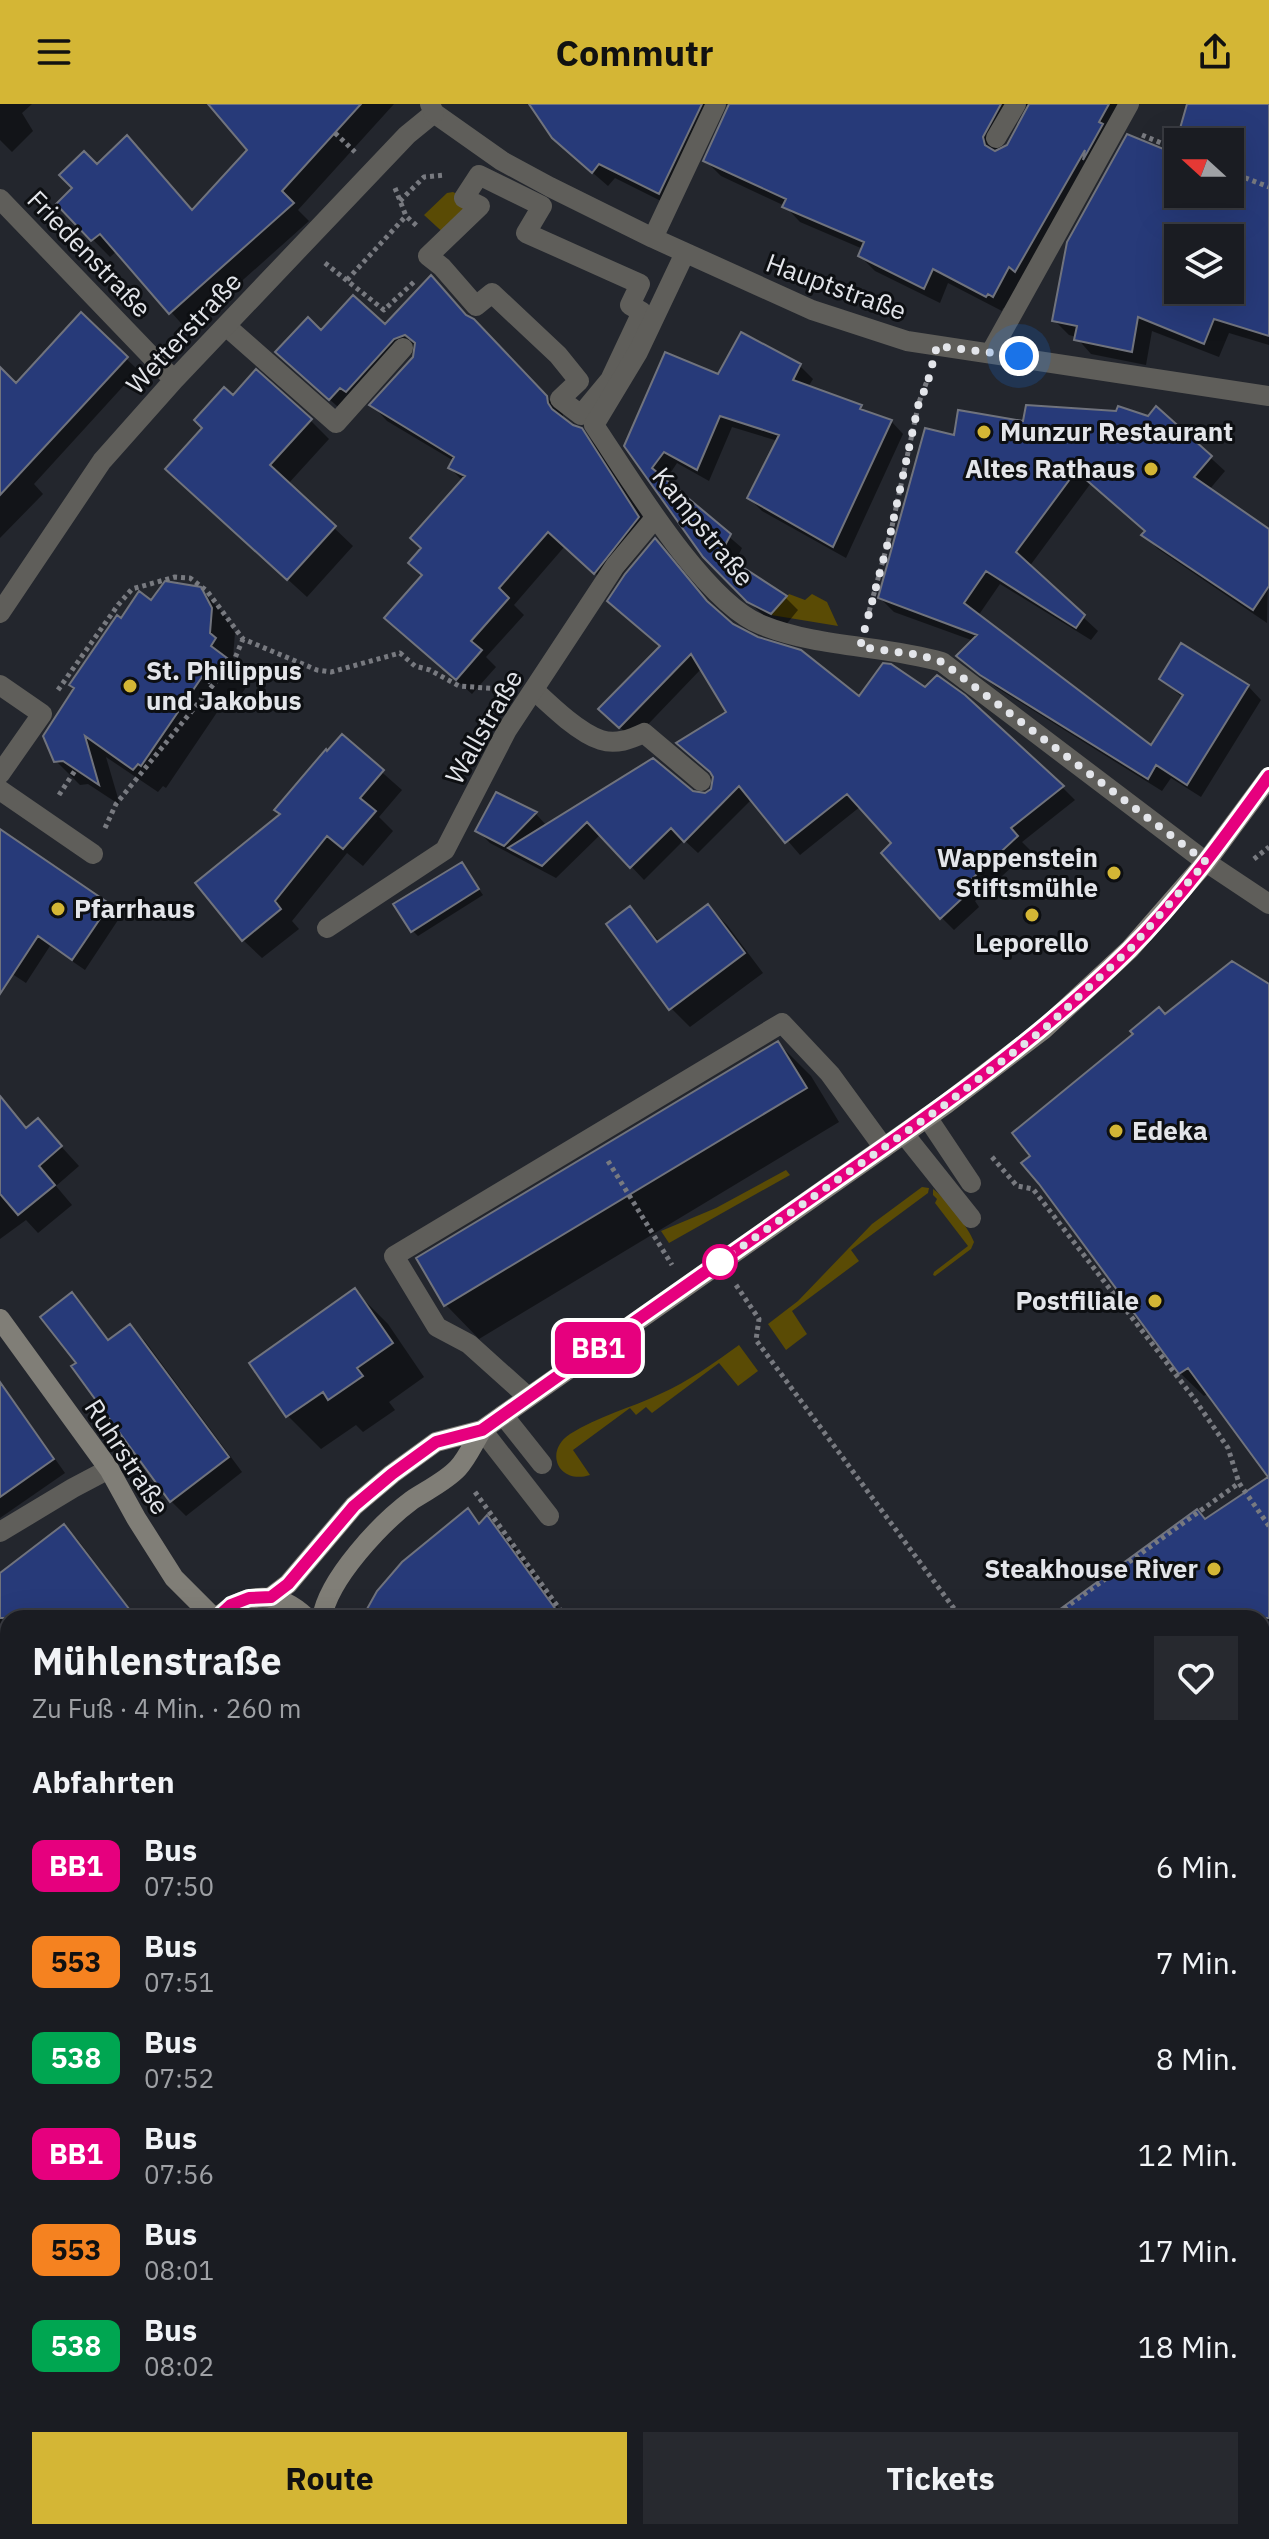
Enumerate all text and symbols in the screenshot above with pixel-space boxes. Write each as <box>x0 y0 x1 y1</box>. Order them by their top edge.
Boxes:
text: Commutr <box>556 29 713 76</box>
icon: menu <box>32 30 76 74</box>
icon: share <box>1193 30 1237 74</box>
north arrow <box>1164 128 1244 208</box>
map controls <box>1164 128 1244 304</box>
street label: Friedenstraße <box>20 182 159 324</box>
button: layers <box>1164 224 1244 304</box>
street label: Hauptstraße <box>761 245 911 327</box>
street label: Wetterstraße <box>118 264 248 400</box>
your location <box>999 336 1039 376</box>
place label: Munzur Restaurant <box>1000 414 1233 448</box>
marker: Munzur Restaurant <box>975 423 993 441</box>
place label: Altes Rathaus <box>965 451 1135 485</box>
street label: Kampstraße <box>645 460 762 593</box>
marker: Altes Rathaus <box>1142 460 1160 478</box>
place label: St. Philippus und Jakobus <box>146 653 302 717</box>
street label: Wallstraße <box>437 663 530 790</box>
marker: St. Philippus und Jakobus <box>121 677 139 695</box>
place label: Wappenstein Stiftsmühle <box>937 840 1098 904</box>
marker: Wappenstein Stiftsmühle <box>1105 864 1123 882</box>
place label: Pfarrhaus <box>74 891 195 925</box>
marker: Pfarrhaus <box>49 900 67 918</box>
marker: Leporello <box>1023 906 1041 924</box>
place label: Leporello <box>975 925 1089 959</box>
place label: Edeka <box>1132 1113 1208 1147</box>
marker: Edeka <box>1107 1122 1125 1140</box>
unlabelled marker <box>703 1245 737 1279</box>
place label: Postfiliale <box>1016 1283 1139 1317</box>
marker: Postfiliale <box>1146 1292 1164 1310</box>
line badge: BB1 <box>552 1322 644 1374</box>
text: BB1 <box>571 1329 625 1366</box>
street label: Ruhrstraße <box>78 1392 178 1521</box>
place label: Steakhouse River <box>984 1551 1198 1585</box>
marker: Steakhouse River <box>1205 1560 1223 1578</box>
text: Mühlenstraße <box>32 1636 282 1685</box>
button: heart <box>1154 1636 1238 1720</box>
text: Zu Fuß · 4 Min. · 260 m <box>32 1691 301 1725</box>
text: Abfahrten <box>32 1762 175 1801</box>
text: Bus <box>144 1830 197 1869</box>
text: BB1 <box>49 1847 103 1884</box>
text: 6 Min. <box>1156 1847 1238 1886</box>
text: 07:50 <box>144 1869 214 1903</box>
text: Bus <box>144 1926 197 1965</box>
text: 553 <box>51 1943 101 1980</box>
text: 7 Min. <box>1156 1943 1238 1982</box>
text: 07:51 <box>144 1965 214 1999</box>
text: Bus <box>144 2022 197 2061</box>
text: 538 <box>51 2039 101 2076</box>
text: 8 Min. <box>1156 2039 1238 2078</box>
text: 07:52 <box>144 2061 214 2095</box>
text: Bus <box>144 2118 197 2157</box>
text: BB1 <box>49 2135 103 2172</box>
text: 12 Min. <box>1138 2135 1238 2174</box>
text: 07:56 <box>144 2157 214 2191</box>
text: Bus <box>144 2214 197 2253</box>
text: 553 <box>51 2231 101 2268</box>
text: 17 Min. <box>1138 2231 1238 2270</box>
text: 08:01 <box>144 2253 214 2287</box>
text: Bus <box>144 2310 197 2349</box>
text: 538 <box>51 2327 101 2364</box>
text: 18 Min. <box>1138 2327 1238 2366</box>
text: 08:02 <box>144 2349 214 2383</box>
button: Route <box>32 2432 627 2524</box>
button: Tickets <box>643 2432 1238 2524</box>

